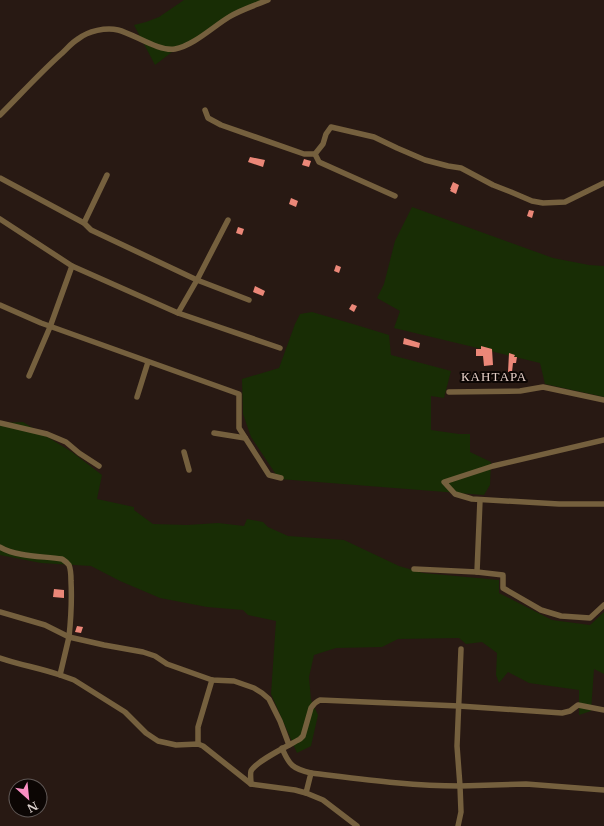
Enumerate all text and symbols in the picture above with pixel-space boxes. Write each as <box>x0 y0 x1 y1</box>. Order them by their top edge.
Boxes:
district label: КАНТАРА <box>461 368 527 385</box>
north arrow <box>8 778 48 818</box>
text: N <box>24 798 40 816</box>

